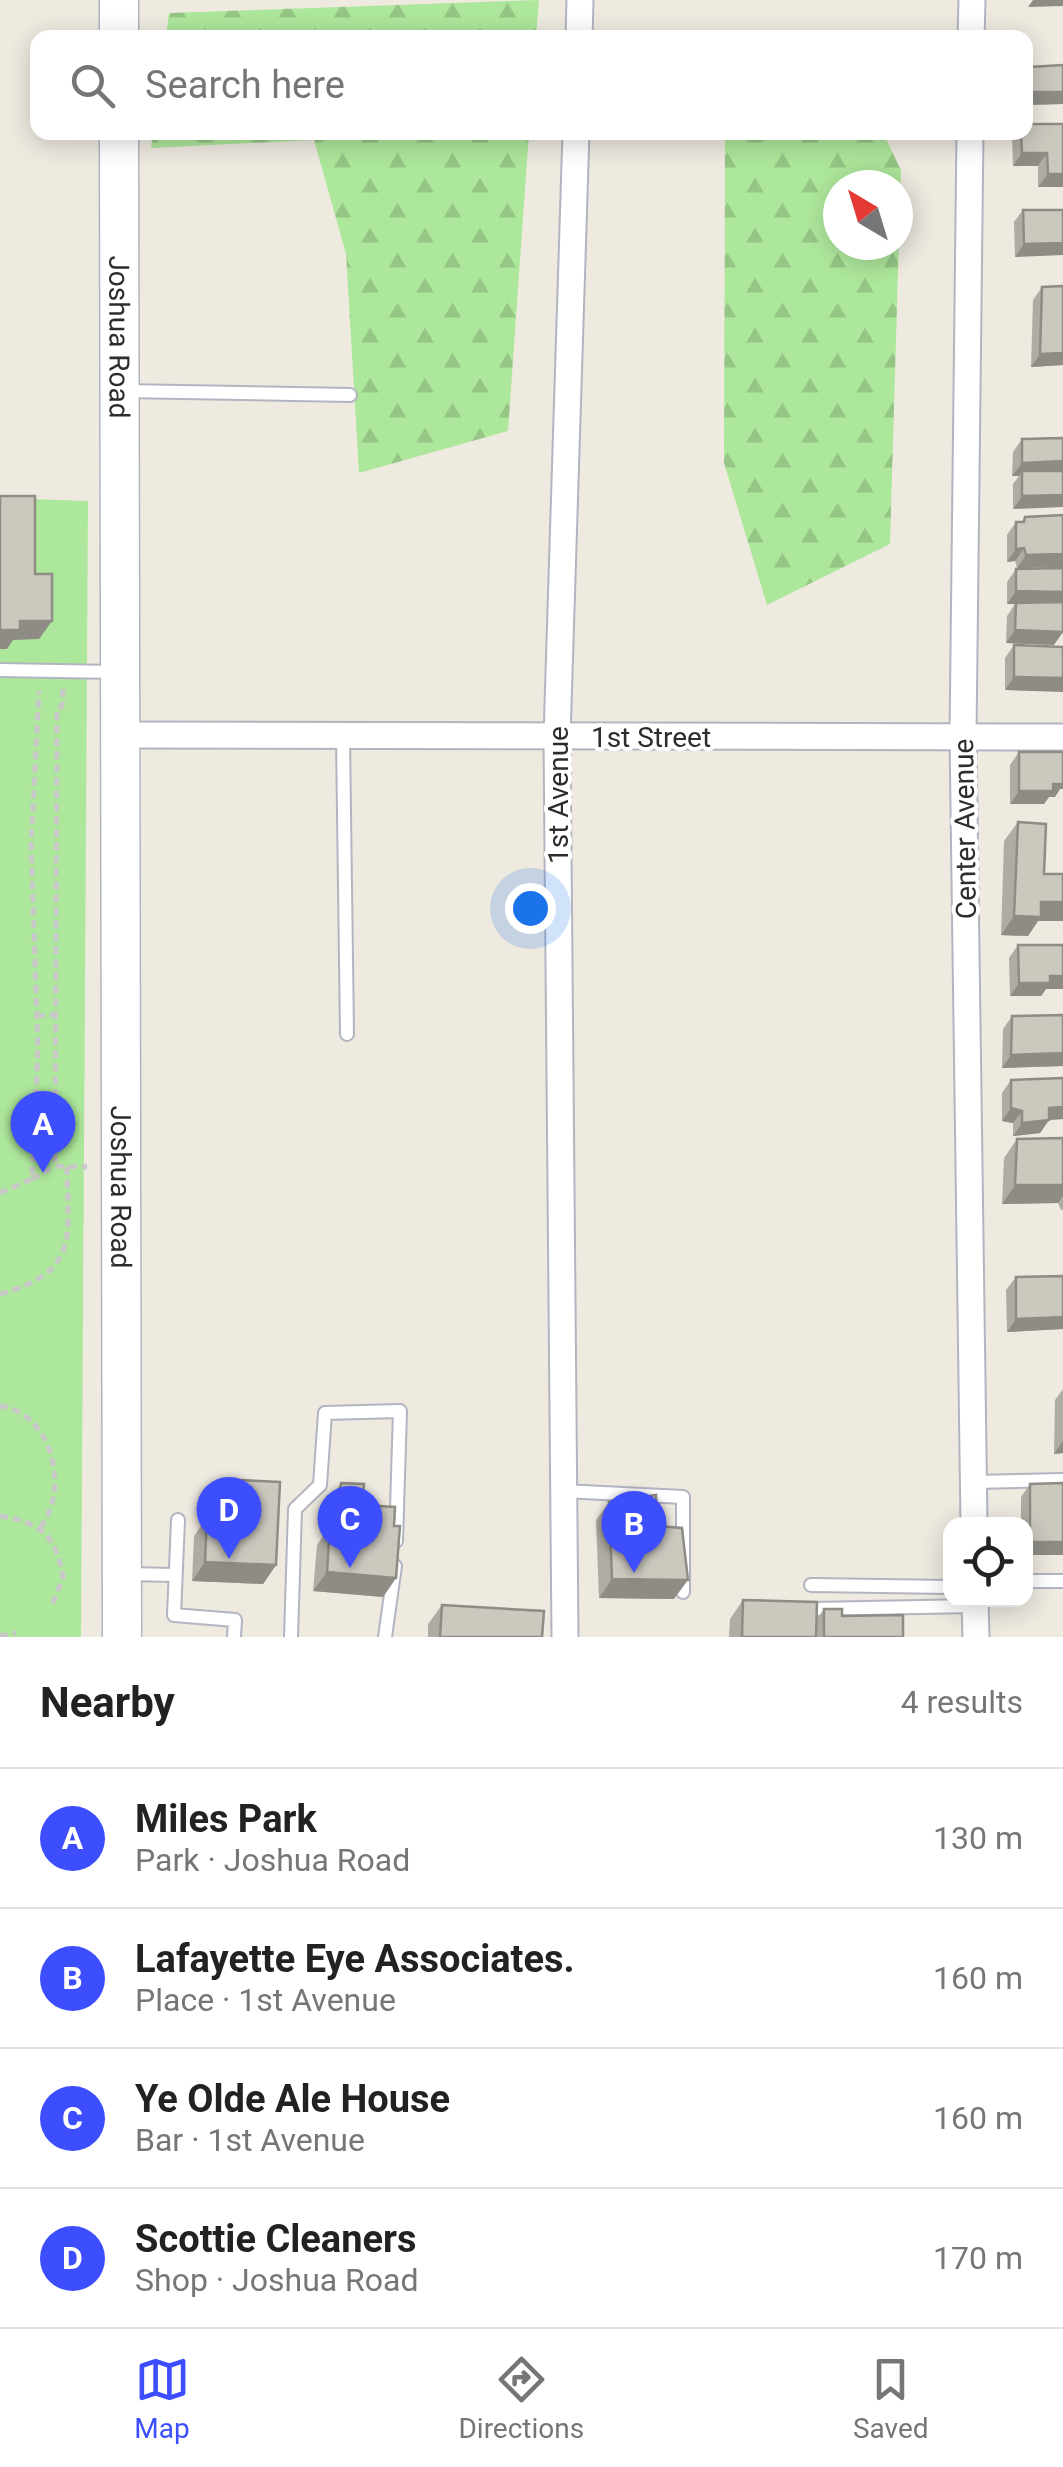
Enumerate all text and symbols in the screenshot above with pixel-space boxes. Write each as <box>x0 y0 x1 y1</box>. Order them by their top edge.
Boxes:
search box <box>30 30 1033 140</box>
icon: search <box>65 58 120 113</box>
text: Search here <box>145 63 345 107</box>
north arrow <box>823 170 913 260</box>
street label: Joshua Road <box>103 255 136 419</box>
street label: 1st Street <box>591 721 711 754</box>
street label: 1st Avenue <box>542 726 575 864</box>
street label: Center Avenue <box>947 738 983 920</box>
your location <box>505 883 556 934</box>
pin: A <box>10 1090 76 1173</box>
street label: Joshua Road <box>104 1105 138 1269</box>
pin: D <box>196 1476 262 1559</box>
pin: C <box>318 1486 382 1568</box>
pin: B <box>602 1490 666 1573</box>
map controls <box>943 1517 1033 1607</box>
button: locate <box>943 1517 1033 1607</box>
text: Nearby <box>40 1678 175 1727</box>
text: 4 results <box>901 1683 1023 1721</box>
text: Miles Park <box>135 1797 317 1841</box>
text: A <box>62 1819 83 1857</box>
text: 130 m <box>933 1819 1023 1857</box>
text: Park · Joshua Road <box>135 1841 410 1879</box>
text: Lafayette Eye Associates. <box>135 1937 575 1981</box>
text: B <box>62 1959 83 1997</box>
text: 160 m <box>933 1959 1023 1997</box>
text: Place · 1st Avenue <box>135 1981 396 2019</box>
text: Ye Olde Ale House <box>135 2077 450 2121</box>
text: C <box>62 2099 83 2137</box>
text: 160 m <box>933 2099 1023 2137</box>
text: Bar · 1st Avenue <box>135 2121 365 2159</box>
text: Scottie Cleaners <box>135 2217 416 2261</box>
text: D <box>62 2239 83 2277</box>
text: 170 m <box>933 2239 1023 2277</box>
text: Shop · Joshua Road <box>135 2261 419 2299</box>
tab: Map <box>134 2352 190 2445</box>
tab: Directions <box>458 2352 584 2445</box>
tab: Saved <box>853 2352 929 2445</box>

